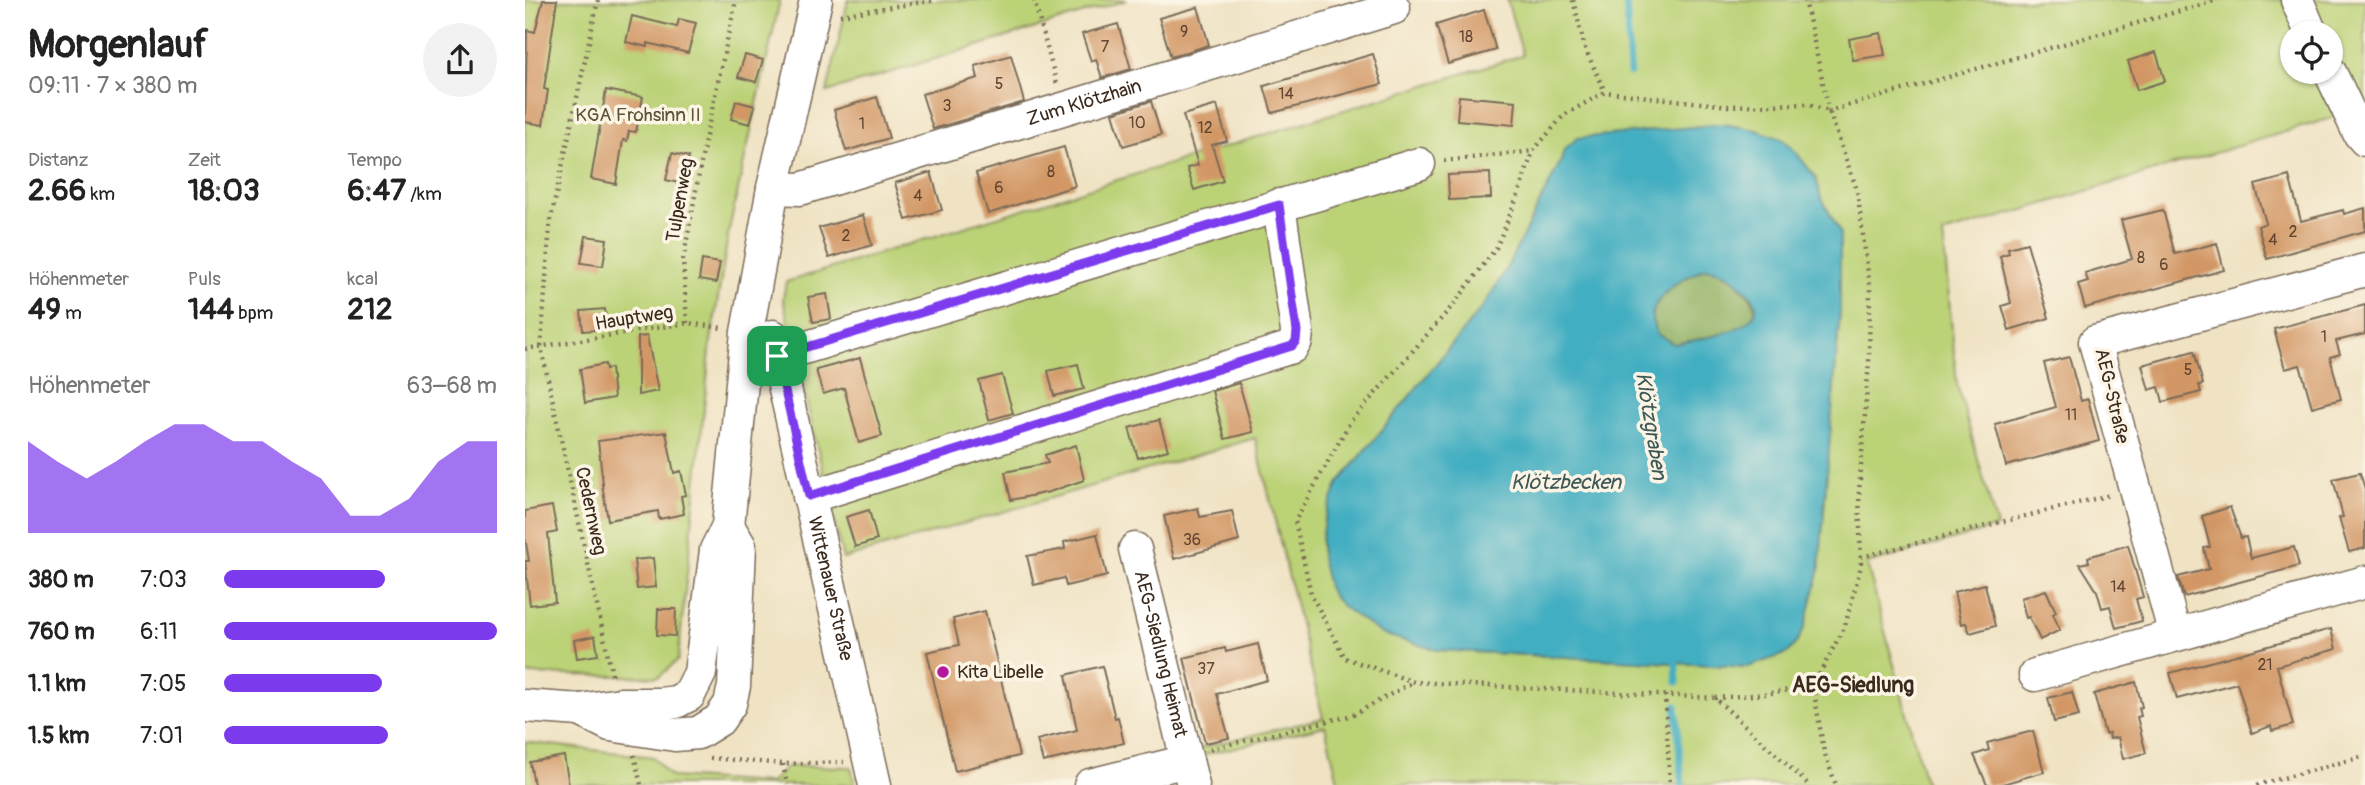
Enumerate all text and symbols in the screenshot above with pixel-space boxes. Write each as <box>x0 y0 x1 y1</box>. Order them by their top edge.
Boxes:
text: Morgenlauf <box>28 21 208 69</box>
map controls <box>2280 21 2343 84</box>
button: locate <box>2280 21 2343 84</box>
house number: 9 <box>1180 22 1188 42</box>
button: share <box>423 23 497 97</box>
house number: 18 <box>1459 27 1473 47</box>
house number: 7 <box>1101 37 1110 57</box>
text: 09:11 · 7 × 380 m <box>28 71 197 100</box>
house number: 5 <box>995 74 1003 94</box>
street label: Zum Klötzhain <box>1024 74 1144 131</box>
house number: 14 <box>1278 84 1294 104</box>
house number: 3 <box>943 96 952 116</box>
park label: KGA Frohsinn II <box>575 103 701 127</box>
house number: 10 <box>1128 113 1146 133</box>
house number: 1 <box>859 114 865 134</box>
house number: 12 <box>1197 118 1213 138</box>
text: Distanz <box>28 148 88 172</box>
text: Zeit <box>188 148 221 172</box>
text: Tempo <box>347 148 402 172</box>
street label: Tulpenweg <box>661 156 699 244</box>
house number: 8 <box>1047 162 1055 182</box>
text: 2.66 <box>28 172 86 209</box>
text: 18:03 <box>188 172 260 209</box>
text: 6:47 <box>347 172 406 209</box>
house number: 6 <box>994 178 1004 198</box>
text: km <box>86 182 115 206</box>
text: /km <box>406 182 442 206</box>
house number: 4 <box>913 186 923 206</box>
house number: 2 <box>2289 222 2298 242</box>
house number: 2 <box>842 226 851 246</box>
house number: 4 <box>2268 230 2278 250</box>
house number: 8 <box>2137 248 2145 268</box>
house number: 6 <box>2159 255 2169 275</box>
text: Höhenmeter <box>28 267 129 291</box>
text: Puls <box>188 267 221 291</box>
text: kcal <box>347 267 378 291</box>
text: 49 <box>28 291 61 328</box>
text: 144 <box>188 291 234 328</box>
text: 212 <box>347 291 393 328</box>
street label: Hauptweg <box>593 300 675 336</box>
text: m <box>61 301 82 325</box>
text: bpm <box>234 301 273 325</box>
pin <box>747 326 807 386</box>
house number: 1 <box>2321 327 2327 347</box>
icon: arrive <box>758 337 796 375</box>
street label: AEG-Straße <box>2089 346 2135 447</box>
house number: 5 <box>2184 360 2192 380</box>
water label: Klötzgraben <box>1629 370 1673 483</box>
text: Höhenmeter <box>28 371 150 400</box>
text: 63–68 m <box>407 371 497 400</box>
house number: 11 <box>2065 405 2077 425</box>
street label: Cedernweg <box>570 465 612 557</box>
water label: Klötzbecken <box>1511 469 1622 496</box>
street label: Wittenauer Straße <box>802 514 859 664</box>
house number: 36 <box>1183 530 1201 550</box>
text: 380 m <box>28 565 94 594</box>
text: 7:03 <box>140 565 187 594</box>
street label: AEG-Siedlung Heimat <box>1129 568 1193 740</box>
house number: 14 <box>2110 577 2126 597</box>
text: 760 m <box>28 617 95 646</box>
text: 6:11 <box>140 617 178 646</box>
house number: 21 <box>2257 655 2273 675</box>
house number: 37 <box>1197 659 1215 679</box>
place label: Kita Libelle <box>957 660 1044 684</box>
marker: Kita Libelle <box>935 664 951 680</box>
text: 1.1 km <box>28 669 86 698</box>
text: 7:05 <box>140 669 186 698</box>
district label: AEG-Siedlung <box>1792 672 1914 699</box>
text: 1.5 km <box>28 721 90 750</box>
text: 7:01 <box>140 721 183 750</box>

